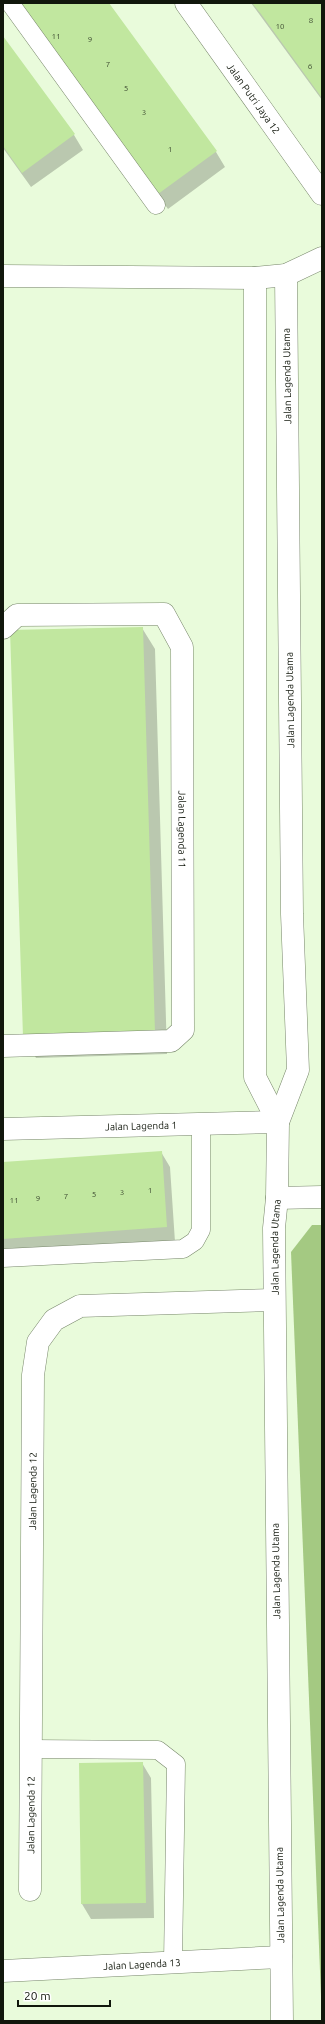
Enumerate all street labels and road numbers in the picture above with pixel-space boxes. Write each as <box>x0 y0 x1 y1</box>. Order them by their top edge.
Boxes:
street label: Jalan Putri Jaya 12 <box>225 61 283 136</box>
street label: Jalan Lagenda Utama <box>281 328 293 424</box>
street label: Jalan Lagenda Utama <box>284 652 296 748</box>
street label: Jalan Lagenda 11 <box>177 790 188 868</box>
street label: Jalan Lagenda 1 <box>105 1119 177 1132</box>
street label: Jalan Lagenda Utama <box>268 1199 282 1295</box>
street label: Jalan Lagenda 12 <box>27 1452 38 1530</box>
street label: Jalan Lagenda Utama <box>270 1523 282 1619</box>
street label: Jalan Lagenda 12 <box>25 1776 36 1854</box>
street label: Jalan Lagenda Utama <box>274 1847 286 1943</box>
street label: Jalan Lagenda 13 <box>103 1957 181 1971</box>

